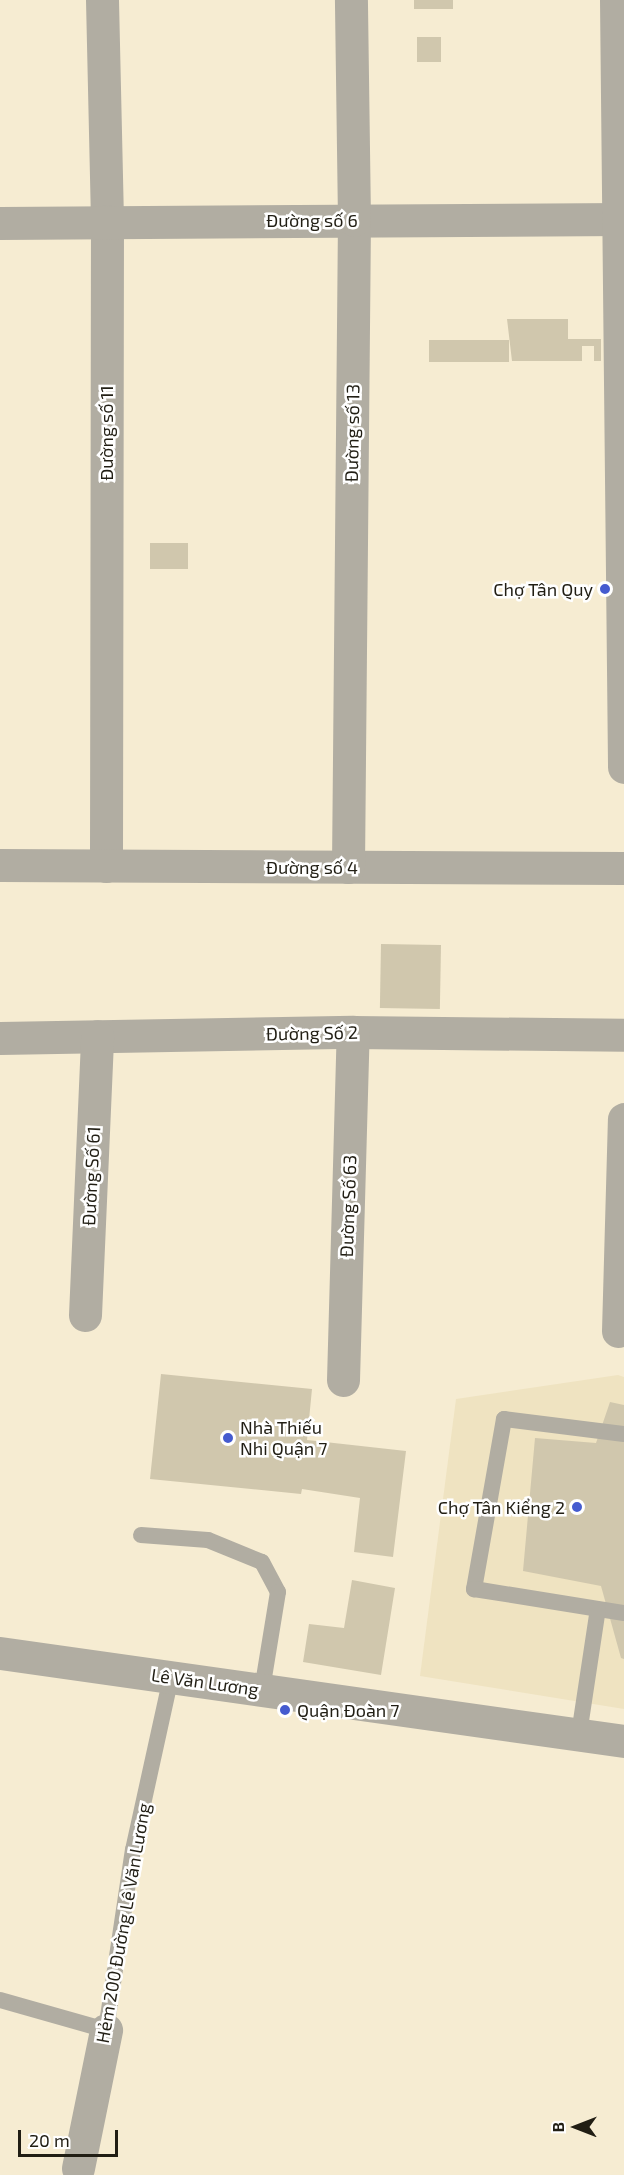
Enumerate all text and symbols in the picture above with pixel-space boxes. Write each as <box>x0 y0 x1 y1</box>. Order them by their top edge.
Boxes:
street label: Đường số 6 <box>266 209 358 231</box>
street label: Đường số 13 <box>340 384 364 482</box>
street label: Đường số 11 <box>95 385 117 481</box>
place label: Chợ Tân Quy <box>493 578 593 600</box>
marker: Chợ Tân Quy <box>598 582 612 596</box>
street label: Đường số 4 <box>266 856 358 878</box>
street label: Đường Số 2 <box>266 1021 358 1045</box>
street label: Đường Số 61 <box>78 1126 104 1226</box>
street label: Đường Số 63 <box>335 1154 361 1258</box>
place label: Nhà Thiếu Nhi Quận 7 <box>240 1417 327 1460</box>
marker: Nhà Thiếu Nhi Quận 7 <box>221 1431 235 1445</box>
place label: Chợ Tân Kiểng 2 <box>437 1496 565 1518</box>
marker: Chợ Tân Kiểng 2 <box>570 1500 584 1514</box>
street label: Lê Văn Lương <box>150 1664 260 1700</box>
place label: Quận Đoàn 7 <box>297 1699 399 1721</box>
marker: Quận Đoàn 7 <box>278 1703 292 1717</box>
street label: Hẻm 200 Đường Lê Văn Lương <box>91 1801 155 2045</box>
north arrow <box>546 2097 606 2157</box>
scale bar <box>21 2118 122 2156</box>
text: B <box>548 2122 567 2132</box>
text: 20 m <box>29 2129 70 2151</box>

